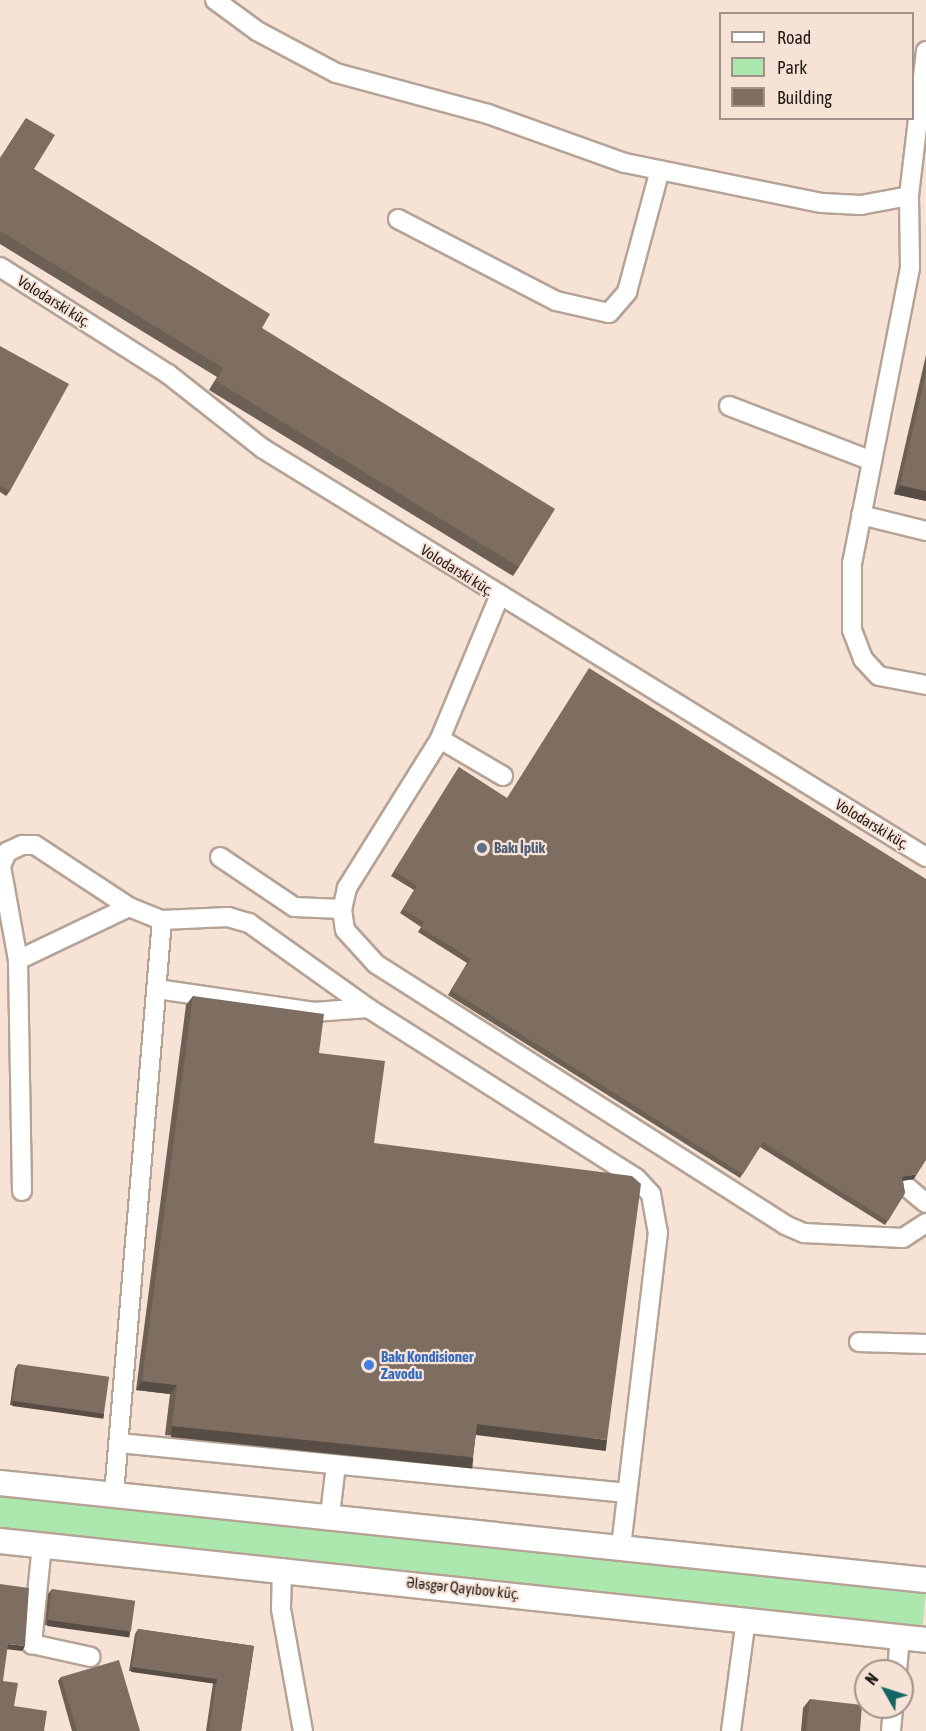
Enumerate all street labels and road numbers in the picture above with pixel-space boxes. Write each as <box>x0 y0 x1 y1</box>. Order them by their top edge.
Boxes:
street label: Volodarski küç. <box>14 272 94 330</box>
street label: Volodarski küç. <box>417 541 497 599</box>
street label: Volodarski küç. <box>832 795 912 853</box>
street label: Ələsgər Qayıbov küç. <box>406 1573 520 1603</box>

